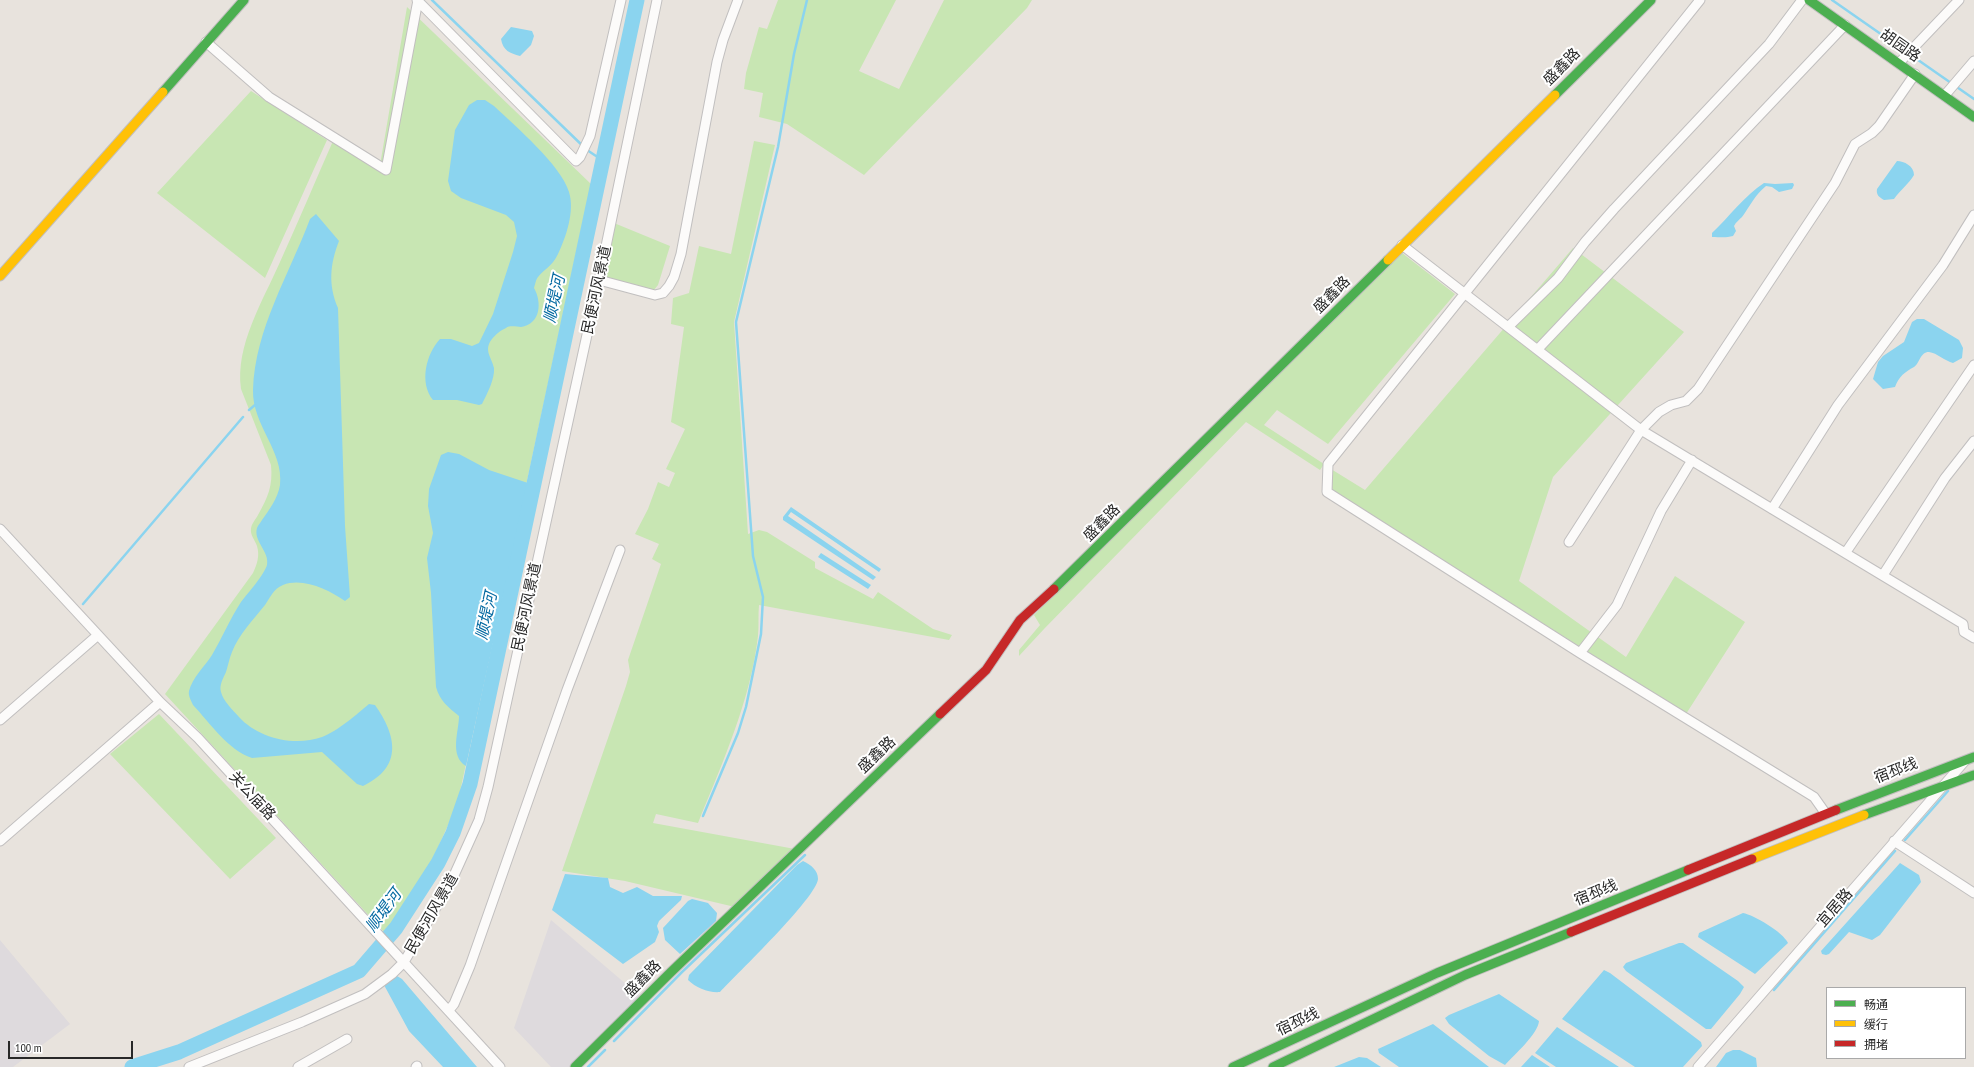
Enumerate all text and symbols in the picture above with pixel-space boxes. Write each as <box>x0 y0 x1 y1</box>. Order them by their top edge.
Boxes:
street label: 胡园路 <box>1876 26 1924 66</box>
street label: 盛鑫路 <box>1540 45 1584 89</box>
street label: 民便河风景道 <box>579 244 615 336</box>
street label: 盛鑫路 <box>1310 273 1354 317</box>
water label: 顺堤河 <box>541 274 569 324</box>
street label: 盛鑫路 <box>1080 501 1124 545</box>
street label: 民便河风景道 <box>509 561 545 653</box>
water label: 顺堤河 <box>473 591 501 641</box>
street label: 盛鑫路 <box>855 733 899 777</box>
street label: 宿邳线 <box>1872 755 1920 787</box>
street label: 关公庙路 <box>225 768 279 824</box>
street label: 民便河风景道 <box>402 871 462 957</box>
street label: 宿邳线 <box>1572 876 1620 910</box>
street label: 宜居路 <box>1813 885 1857 931</box>
water label: 顺堤河 <box>362 886 406 936</box>
street label: 盛鑫路 <box>621 957 665 1001</box>
legend <box>1826 987 1966 1059</box>
text: 畅通 <box>1864 997 1888 1012</box>
street label: 宿邳线 <box>1274 1004 1322 1040</box>
text: 缓行 <box>1864 1017 1888 1032</box>
scale bar <box>10 1033 135 1059</box>
text: 拥堵 <box>1864 1037 1888 1052</box>
text: 100 m <box>15 1040 42 1055</box>

